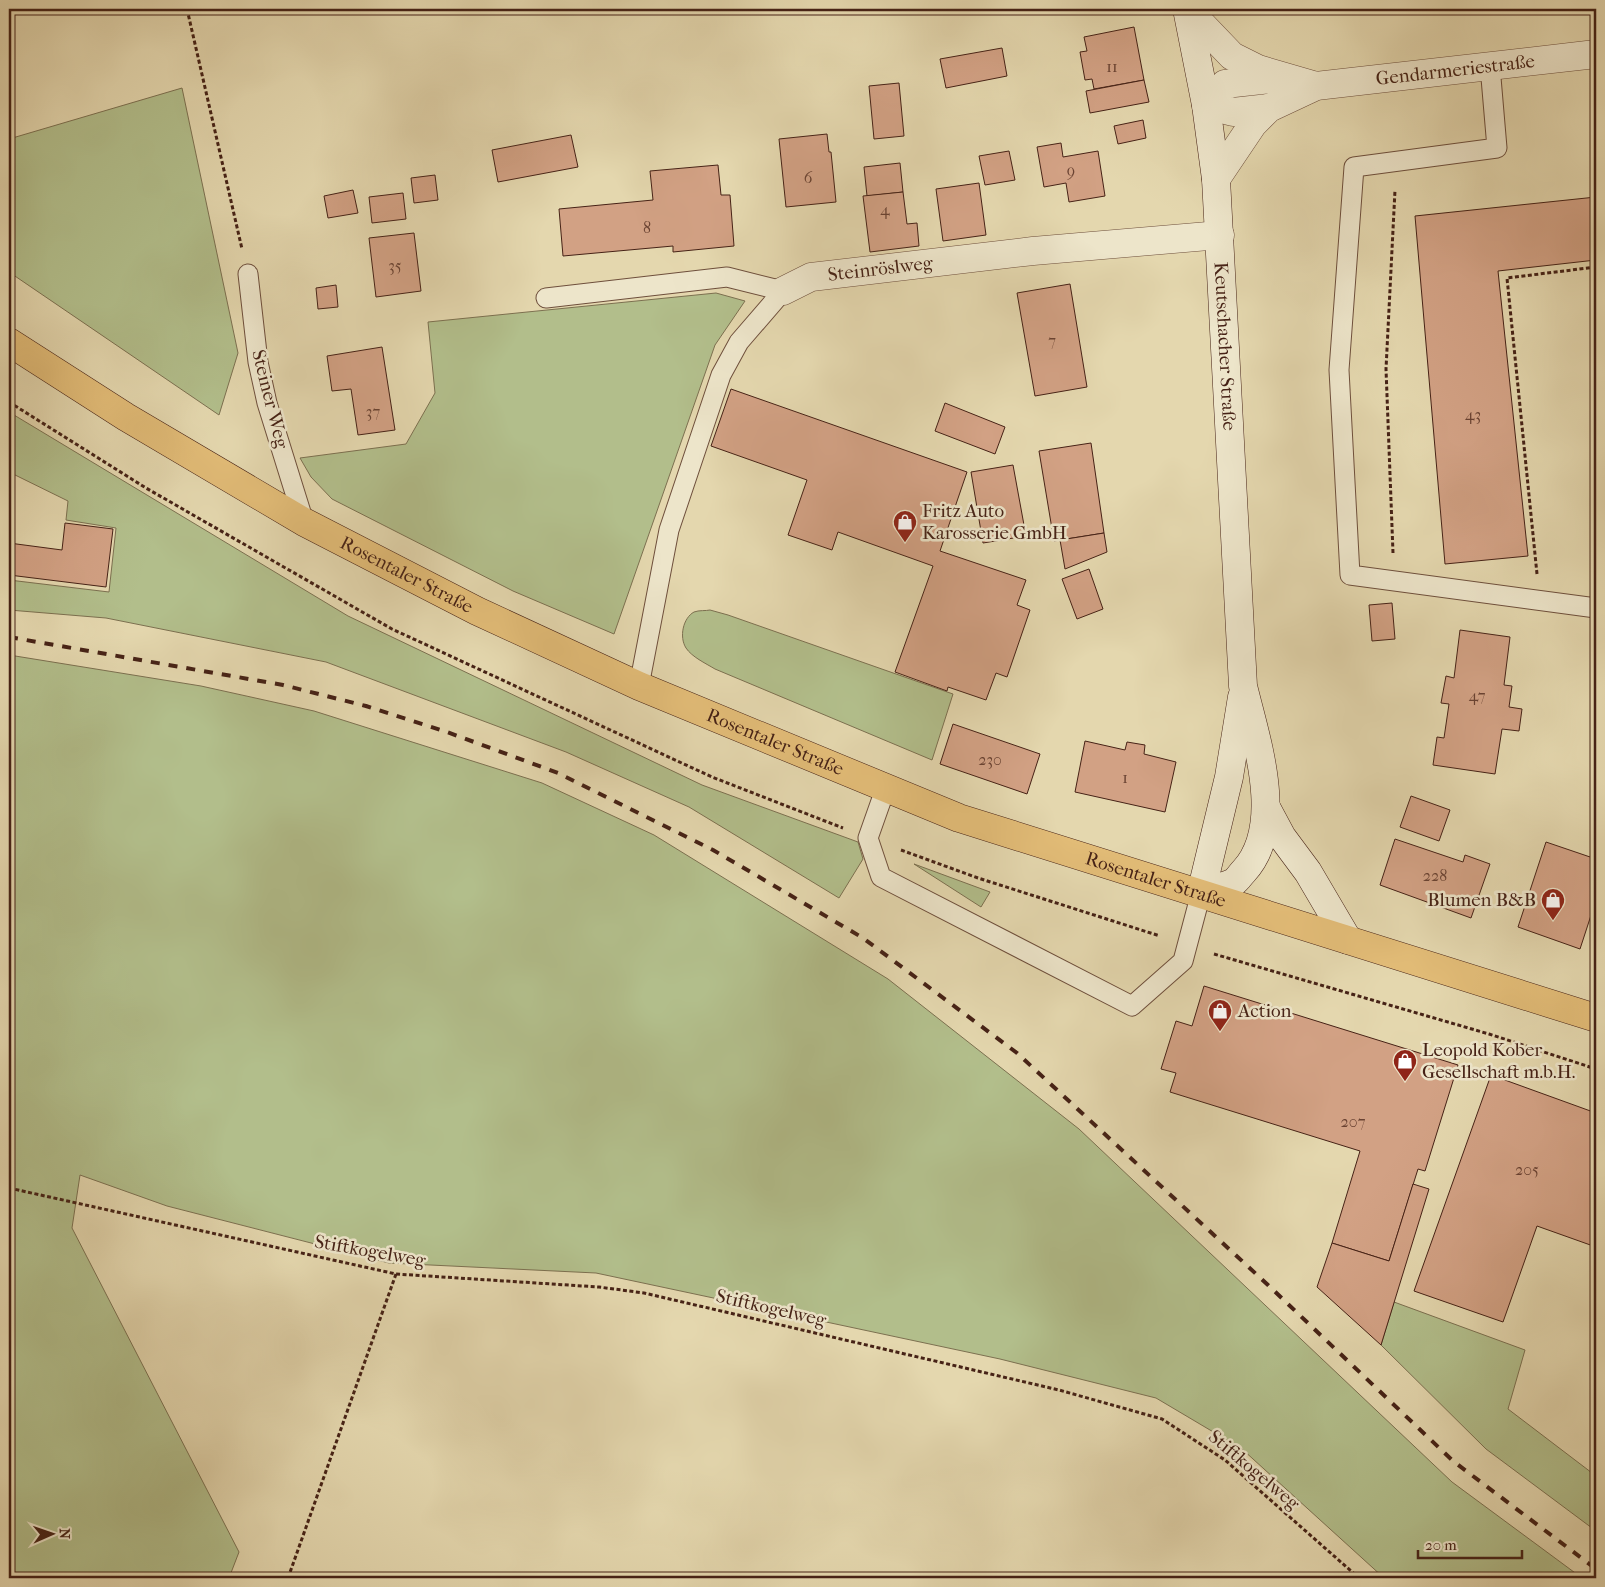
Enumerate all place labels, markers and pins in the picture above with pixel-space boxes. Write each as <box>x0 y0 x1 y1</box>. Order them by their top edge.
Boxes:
place label: Fritz Auto Karosserie GmbH <box>922 500 1067 544</box>
shop icon: Fritz Auto Karosserie GmbH <box>892 509 918 543</box>
shop icon: Blumen B&B <box>1540 887 1566 921</box>
place label: Blumen B&B <box>1427 889 1536 911</box>
shop icon: Action <box>1207 998 1233 1032</box>
place label: Action <box>1237 1000 1291 1022</box>
place label: Leopold Kober Gesellschaft m.b.H. <box>1422 1039 1575 1083</box>
shop icon: Leopold Kober Gesellschaft m.b.H. <box>1392 1048 1418 1082</box>

